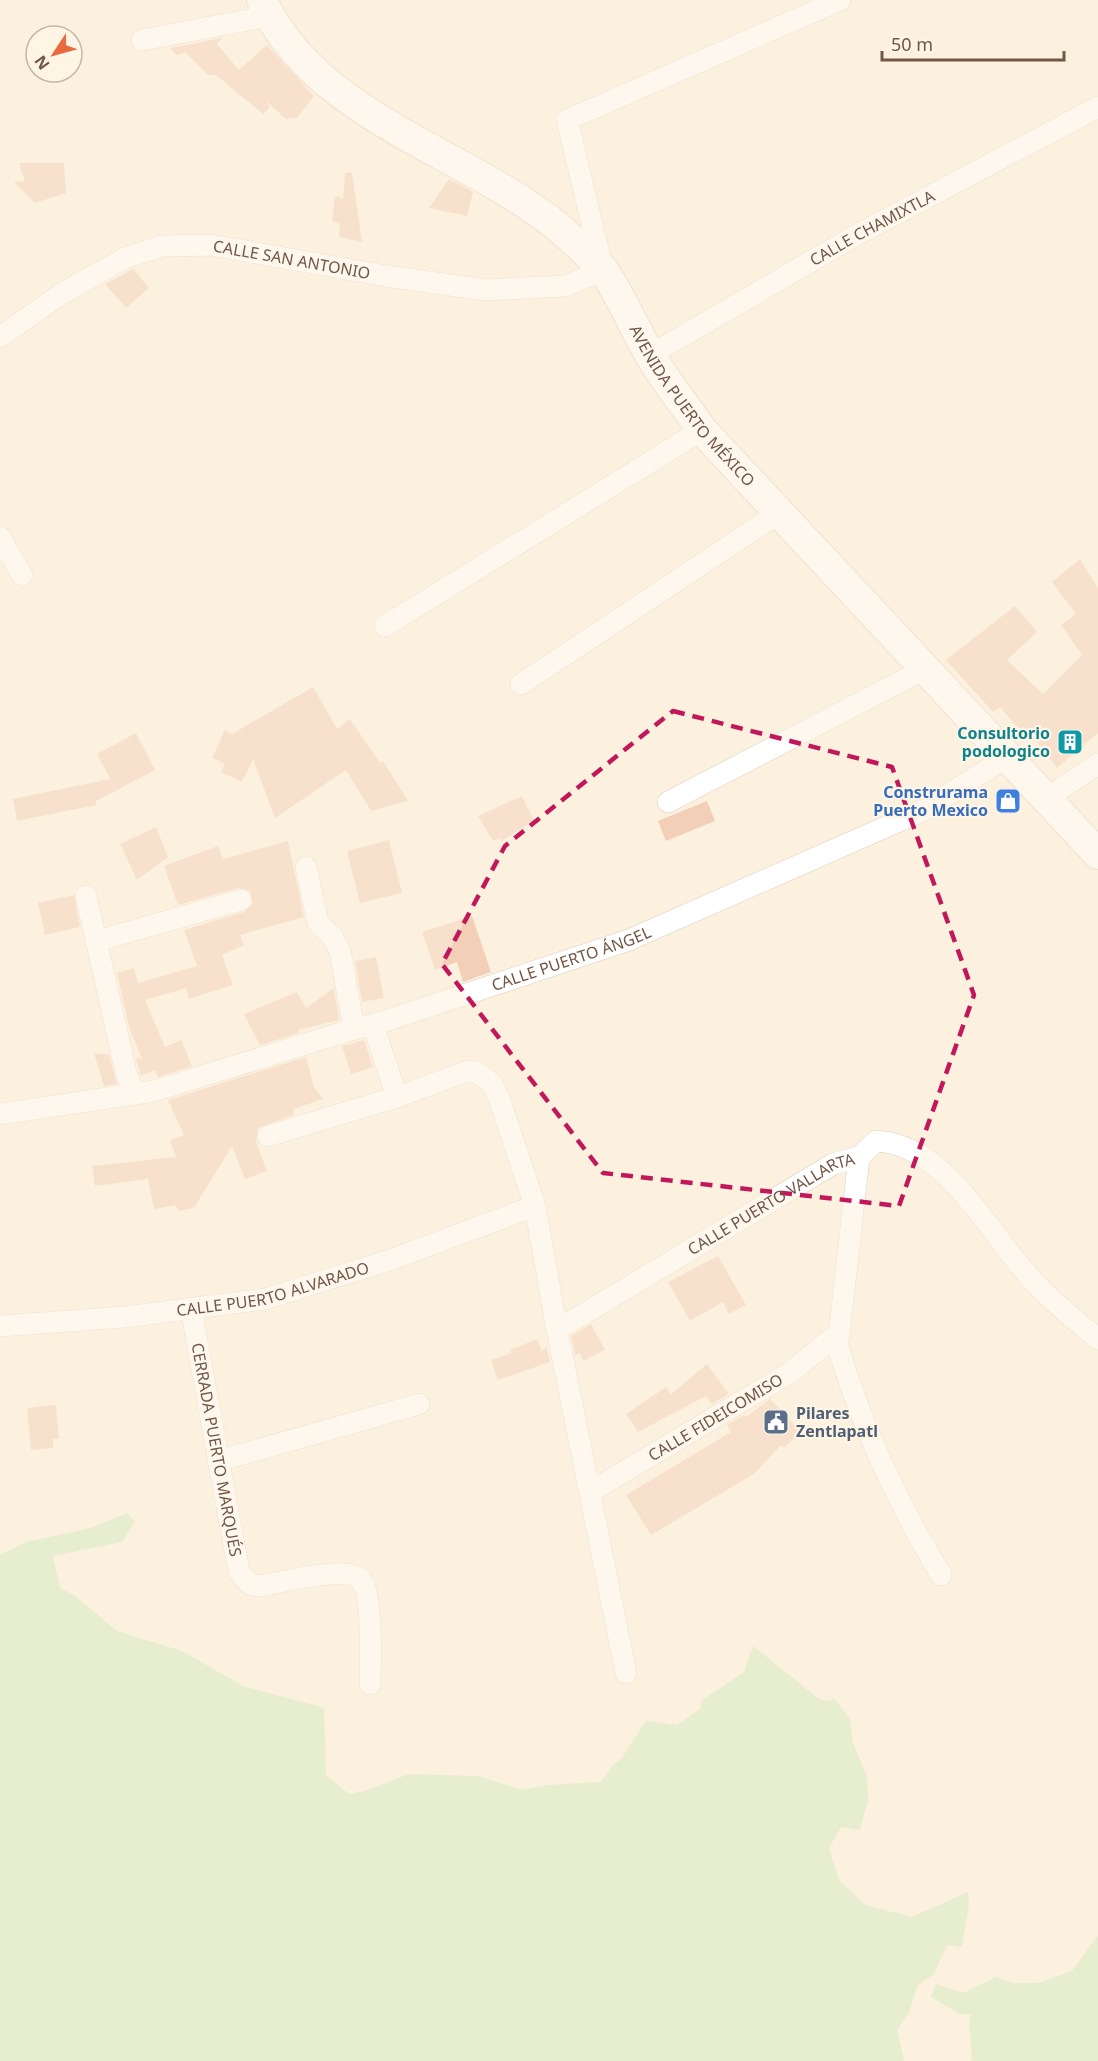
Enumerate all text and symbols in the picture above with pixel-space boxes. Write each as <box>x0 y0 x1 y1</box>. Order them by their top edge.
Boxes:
north arrow <box>24 24 84 84</box>
scale bar <box>882 24 1064 62</box>
text: 50 m <box>891 32 933 56</box>
text: N <box>29 51 55 75</box>
street label: CALLE CHAMIXTLA <box>806 184 939 271</box>
street label: CALLE SAN ANTONIO <box>211 235 372 284</box>
street label: AVENIDA PUERTO MÉXICO <box>624 321 760 491</box>
place label: Consultorio podologico <box>957 722 1050 762</box>
building icon: Consultorio podologico <box>1055 727 1085 757</box>
place label: Construrama Puerto Mexico <box>873 781 988 821</box>
shop icon: Construrama Puerto Mexico <box>993 786 1023 816</box>
street label: CALLE PUERTO ÁNGEL <box>489 921 654 996</box>
street label: CALLE PUERTO VALLARTA <box>683 1147 858 1260</box>
street label: CALLE PUERTO ALVARADO <box>175 1256 372 1321</box>
street label: CERRADA PUERTO MARQUÉS <box>187 1341 247 1559</box>
street label: CALLE FIDEICOMISO <box>644 1368 787 1466</box>
place label: Pilares Zentlapatl <box>796 1402 878 1442</box>
public building icon: Pilares Zentlapatl <box>761 1407 791 1437</box>

